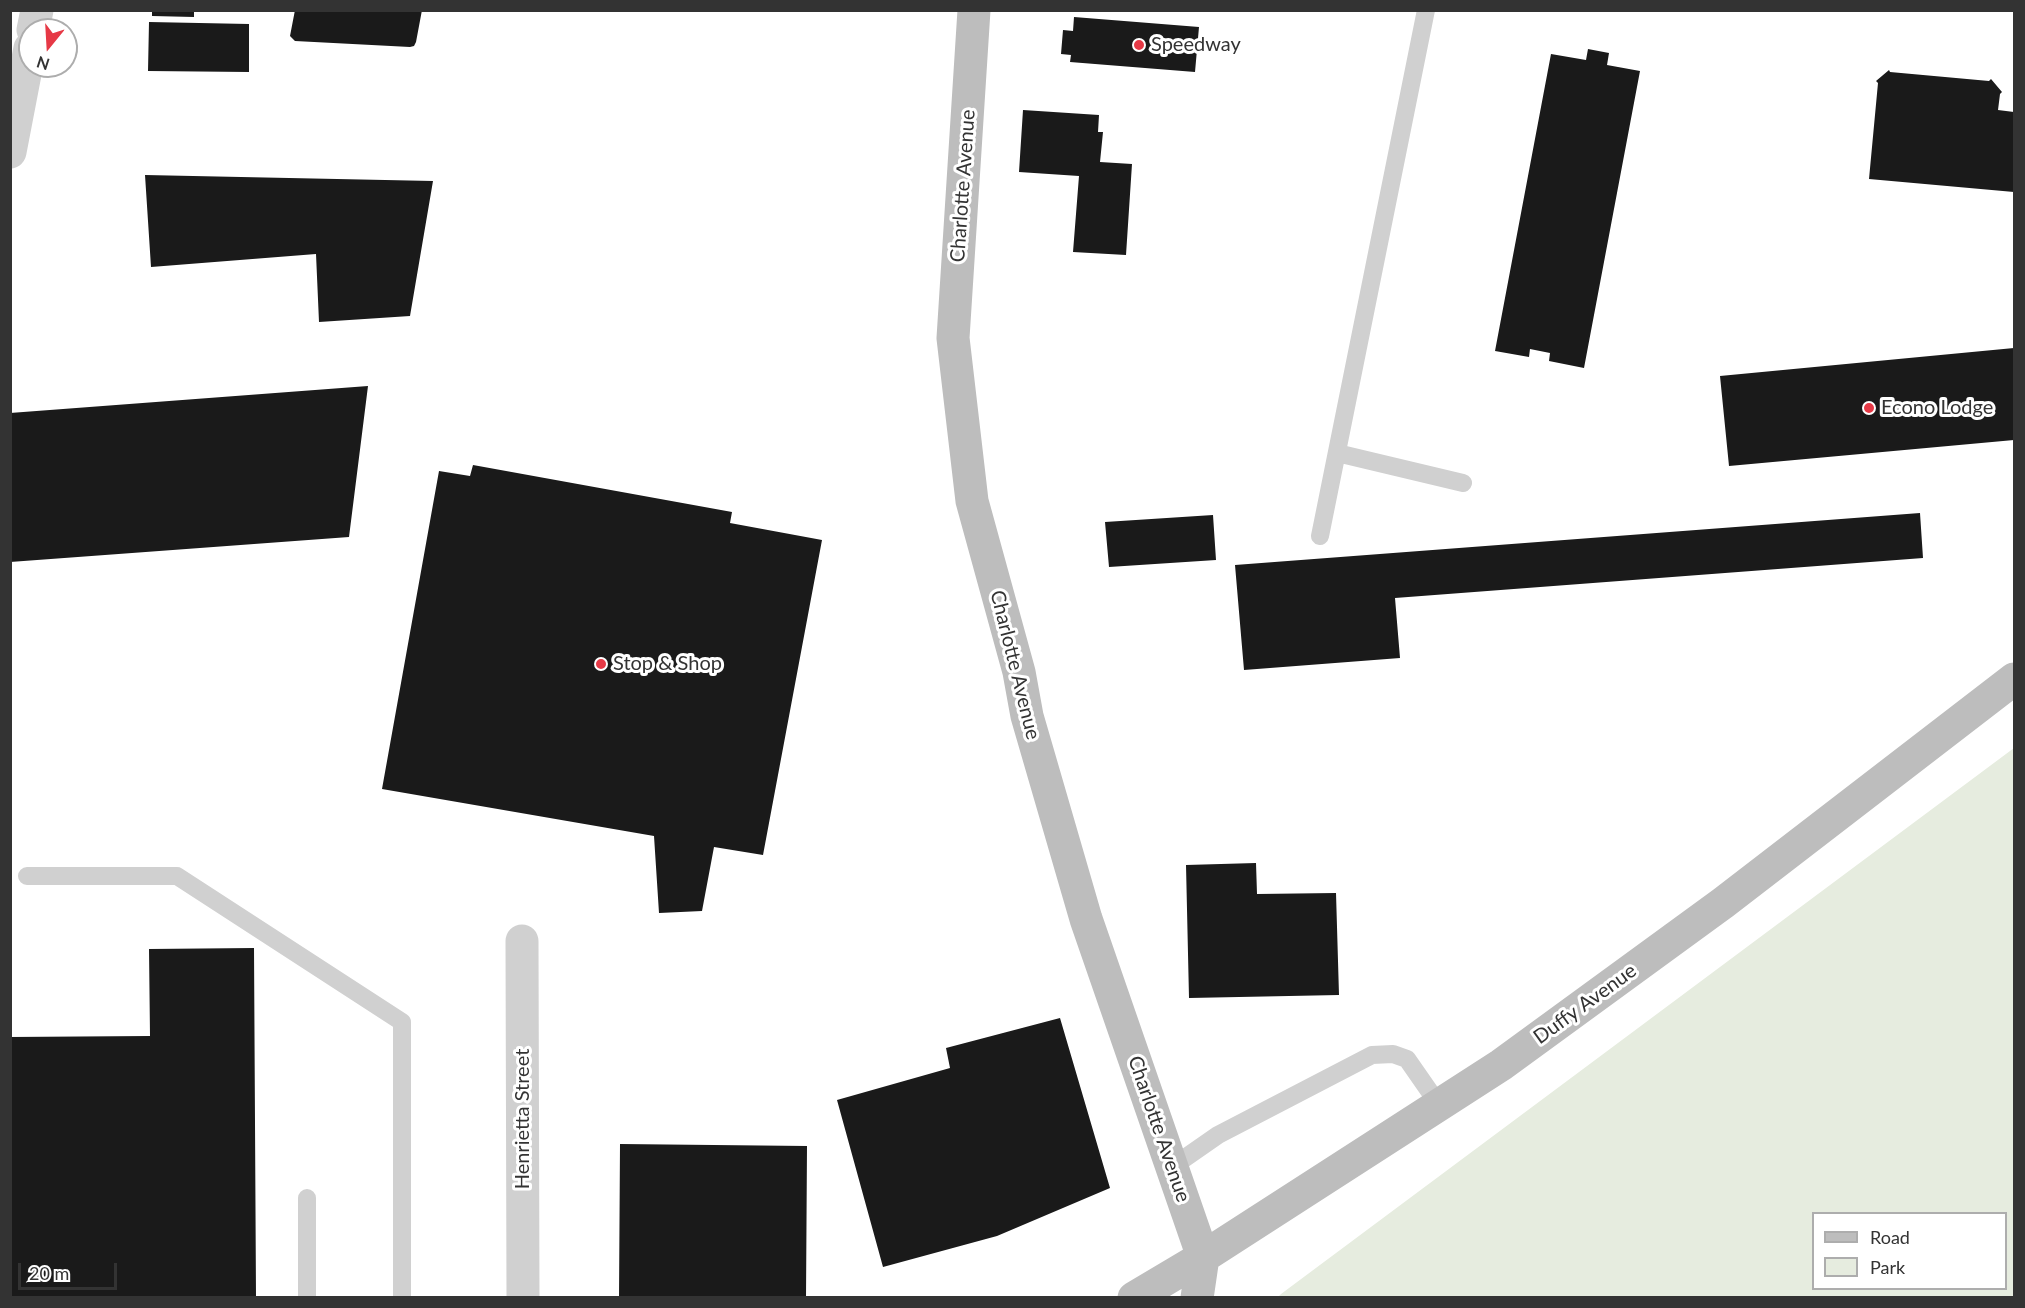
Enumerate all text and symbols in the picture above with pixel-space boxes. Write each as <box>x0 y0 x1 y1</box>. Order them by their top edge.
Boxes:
north arrow <box>18 18 78 78</box>
place label: Speedway <box>1151 33 1241 57</box>
marker: Speedway <box>1132 38 1146 52</box>
text: N <box>34 53 52 75</box>
street label: Charlotte Avenue <box>946 109 980 263</box>
place label: Econo Lodge <box>1881 396 1993 420</box>
marker: Econo Lodge <box>1862 401 1876 415</box>
street label: Charlotte Avenue <box>985 588 1045 742</box>
place label: Stop & Shop <box>613 652 722 676</box>
marker: Stop & Shop <box>594 657 608 671</box>
street label: Duffy Avenue <box>1529 959 1641 1049</box>
street label: Henrietta Street <box>511 1049 535 1189</box>
street label: Charlotte Avenue <box>1123 1053 1195 1205</box>
legend <box>1812 1212 2007 1290</box>
text: Road <box>1870 1226 1910 1248</box>
scale bar <box>21 1251 120 1289</box>
text: Park <box>1870 1256 1905 1278</box>
text: 20 m <box>29 1262 69 1284</box>

